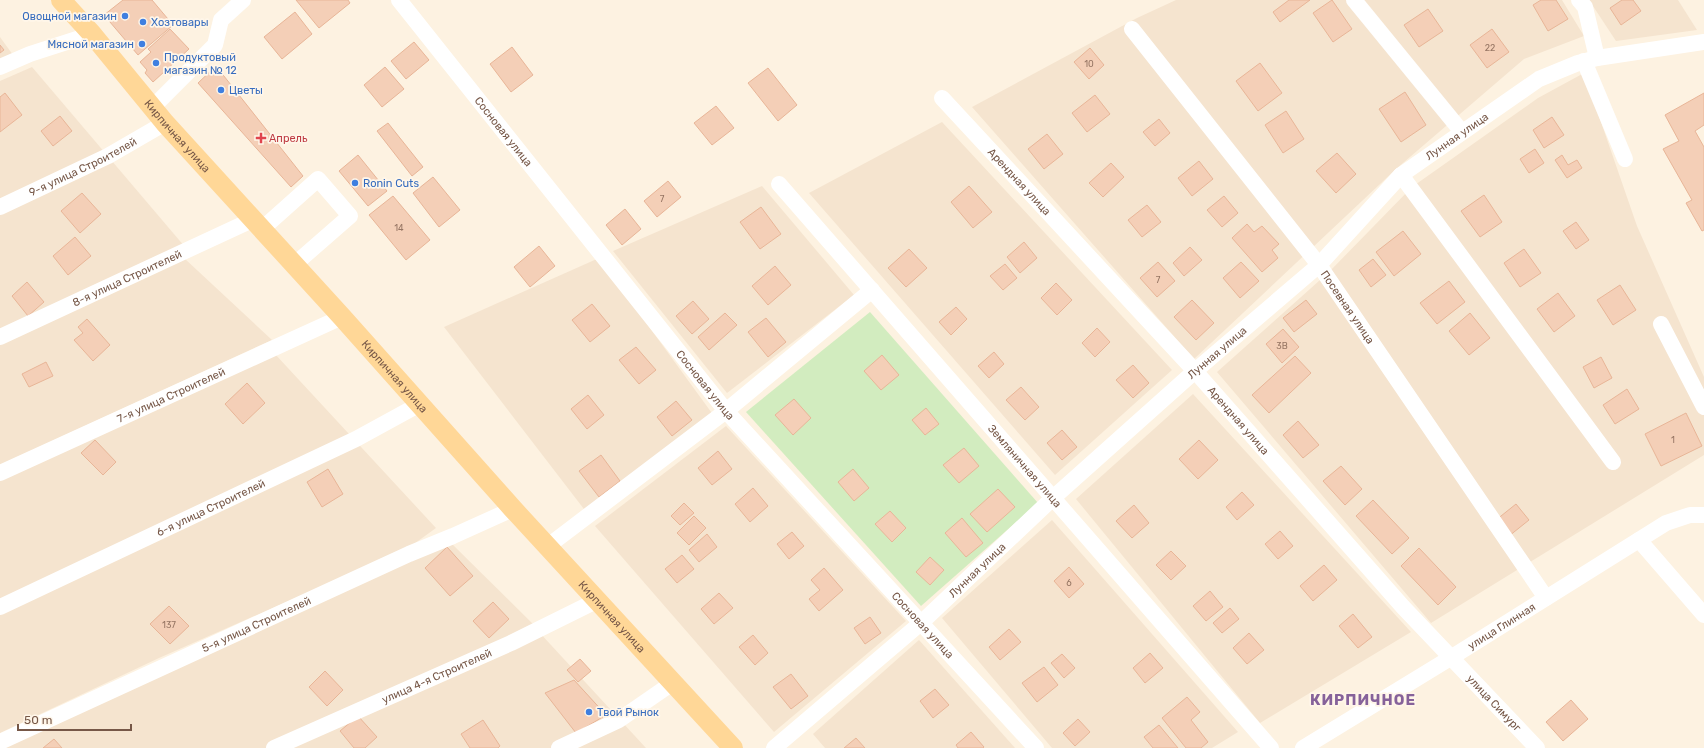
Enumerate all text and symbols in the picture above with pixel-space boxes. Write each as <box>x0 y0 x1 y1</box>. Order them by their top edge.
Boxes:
place label: Овощной магазин <box>22 10 117 23</box>
marker: Овощной магазин <box>120 11 130 21</box>
place label: Хозтовары <box>151 16 208 29</box>
marker: Хозтовары <box>138 17 148 27</box>
place label: Мясной магазин <box>47 38 134 51</box>
marker: Мясной магазин <box>137 39 147 49</box>
house number: 22 <box>1485 43 1495 53</box>
place label: Продуктовый магазин № 12 <box>164 51 237 77</box>
marker: Продуктовый магазин № 12 <box>151 58 161 68</box>
house number: 10 <box>1084 59 1094 69</box>
place label: Цветы <box>229 84 263 97</box>
marker: Цветы <box>216 85 226 95</box>
street label: Сосновая улица <box>472 94 535 169</box>
street label: Кирпичная улица <box>142 97 213 175</box>
street label: Лунная улица <box>1423 110 1491 163</box>
place label: Апрель <box>269 132 308 145</box>
marker: Апрель <box>256 133 266 143</box>
street label: 9-я улица Строителей <box>27 135 139 199</box>
street label: Арендная улица <box>985 146 1053 218</box>
place label: Ronin Cuts <box>363 177 419 190</box>
marker: Ronin Cuts <box>350 178 360 188</box>
house number: 7 <box>660 194 665 204</box>
house number: 14 <box>394 223 404 233</box>
street label: 8-я улица Строителей <box>70 248 184 309</box>
street label: Посевная улица <box>1318 268 1377 346</box>
house number: 7 <box>1156 275 1161 285</box>
street label: Лунная улица <box>1185 324 1249 382</box>
street label: Кирпичная улица <box>359 338 430 415</box>
house number: 3В <box>1276 341 1288 351</box>
street label: Сосновая улица <box>673 348 737 423</box>
street label: 7-я улица Строителей <box>115 365 227 426</box>
street label: Арендная улица <box>1205 384 1272 457</box>
street label: Земляничная улица <box>985 422 1064 510</box>
house number: 1 <box>1671 435 1675 445</box>
street label: 6-я улица Строителей <box>155 477 267 539</box>
street label: Лунная улица <box>946 540 1008 600</box>
street label: Кирпичная улица <box>575 578 648 655</box>
house number: 6 <box>1066 578 1072 588</box>
street label: Сосновая улица <box>889 590 956 661</box>
street label: 5-я улица Строителей <box>200 594 313 655</box>
street label: улица Глинная <box>1466 600 1538 652</box>
house number: 137 <box>162 620 176 630</box>
street label: улица 4-я Строителей <box>380 646 494 706</box>
street label: улица Симург <box>1464 672 1524 734</box>
district label: КИРПИЧНОЕ <box>1310 691 1416 709</box>
scale bar <box>18 706 131 732</box>
place label: Твой Рынок <box>597 706 659 719</box>
marker: Твой Рынок <box>584 707 594 717</box>
text: 50 m <box>24 713 52 727</box>

